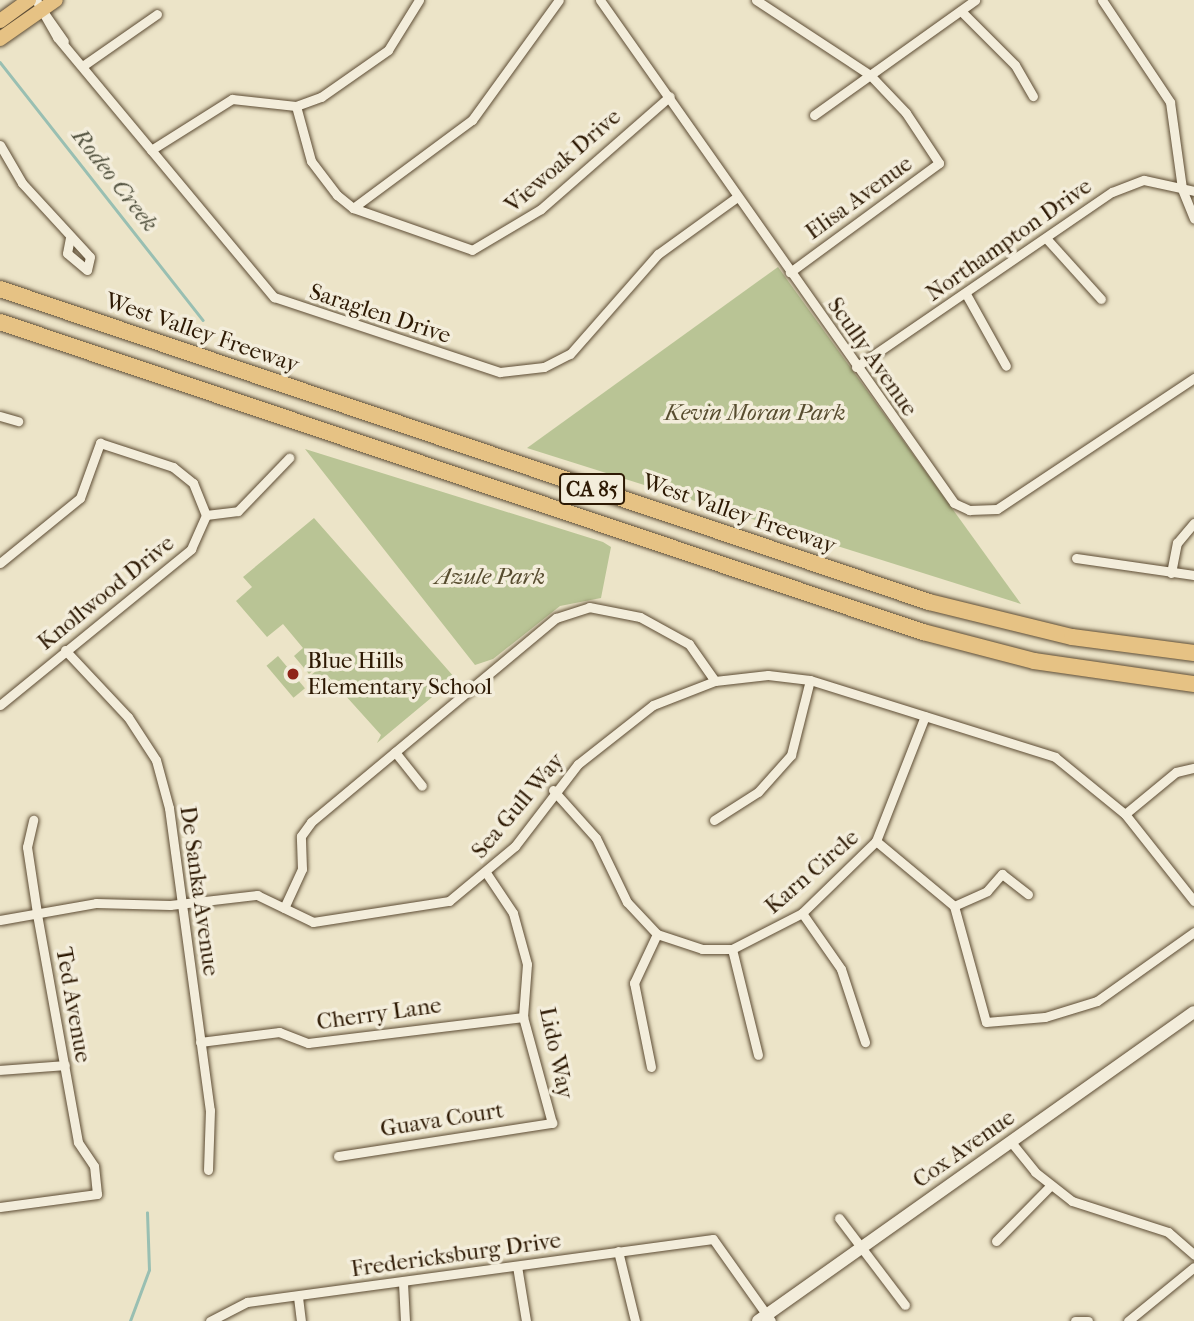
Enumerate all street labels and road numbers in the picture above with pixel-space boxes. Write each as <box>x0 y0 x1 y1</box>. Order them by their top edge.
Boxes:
street label: Viewoak Drive <box>499 103 627 219</box>
street label: Elisa Avenue <box>800 150 918 246</box>
street label: Northampton Drive <box>921 172 1097 308</box>
street label: Saraglen Drive <box>306 278 454 350</box>
street label: West Valley Freeway <box>102 287 302 379</box>
street label: Scully Avenue <box>821 292 923 422</box>
street label: West Valley Freeway <box>639 468 839 560</box>
road number: CA 85 <box>559 472 625 506</box>
street label: Knollwood Drive <box>32 530 180 656</box>
street label: Sea Gull Way <box>466 748 570 864</box>
street label: De Sanka Avenue <box>173 804 225 978</box>
street label: Karn Circle <box>760 824 864 920</box>
street label: Ted Avenue <box>49 945 97 1065</box>
street label: Cherry Lane <box>315 992 443 1036</box>
street label: Lido Way <box>533 1005 579 1101</box>
street label: Guava Court <box>378 1097 506 1143</box>
street label: Cox Avenue <box>908 1104 1020 1194</box>
street label: Fredericksburg Drive <box>349 1227 563 1283</box>

